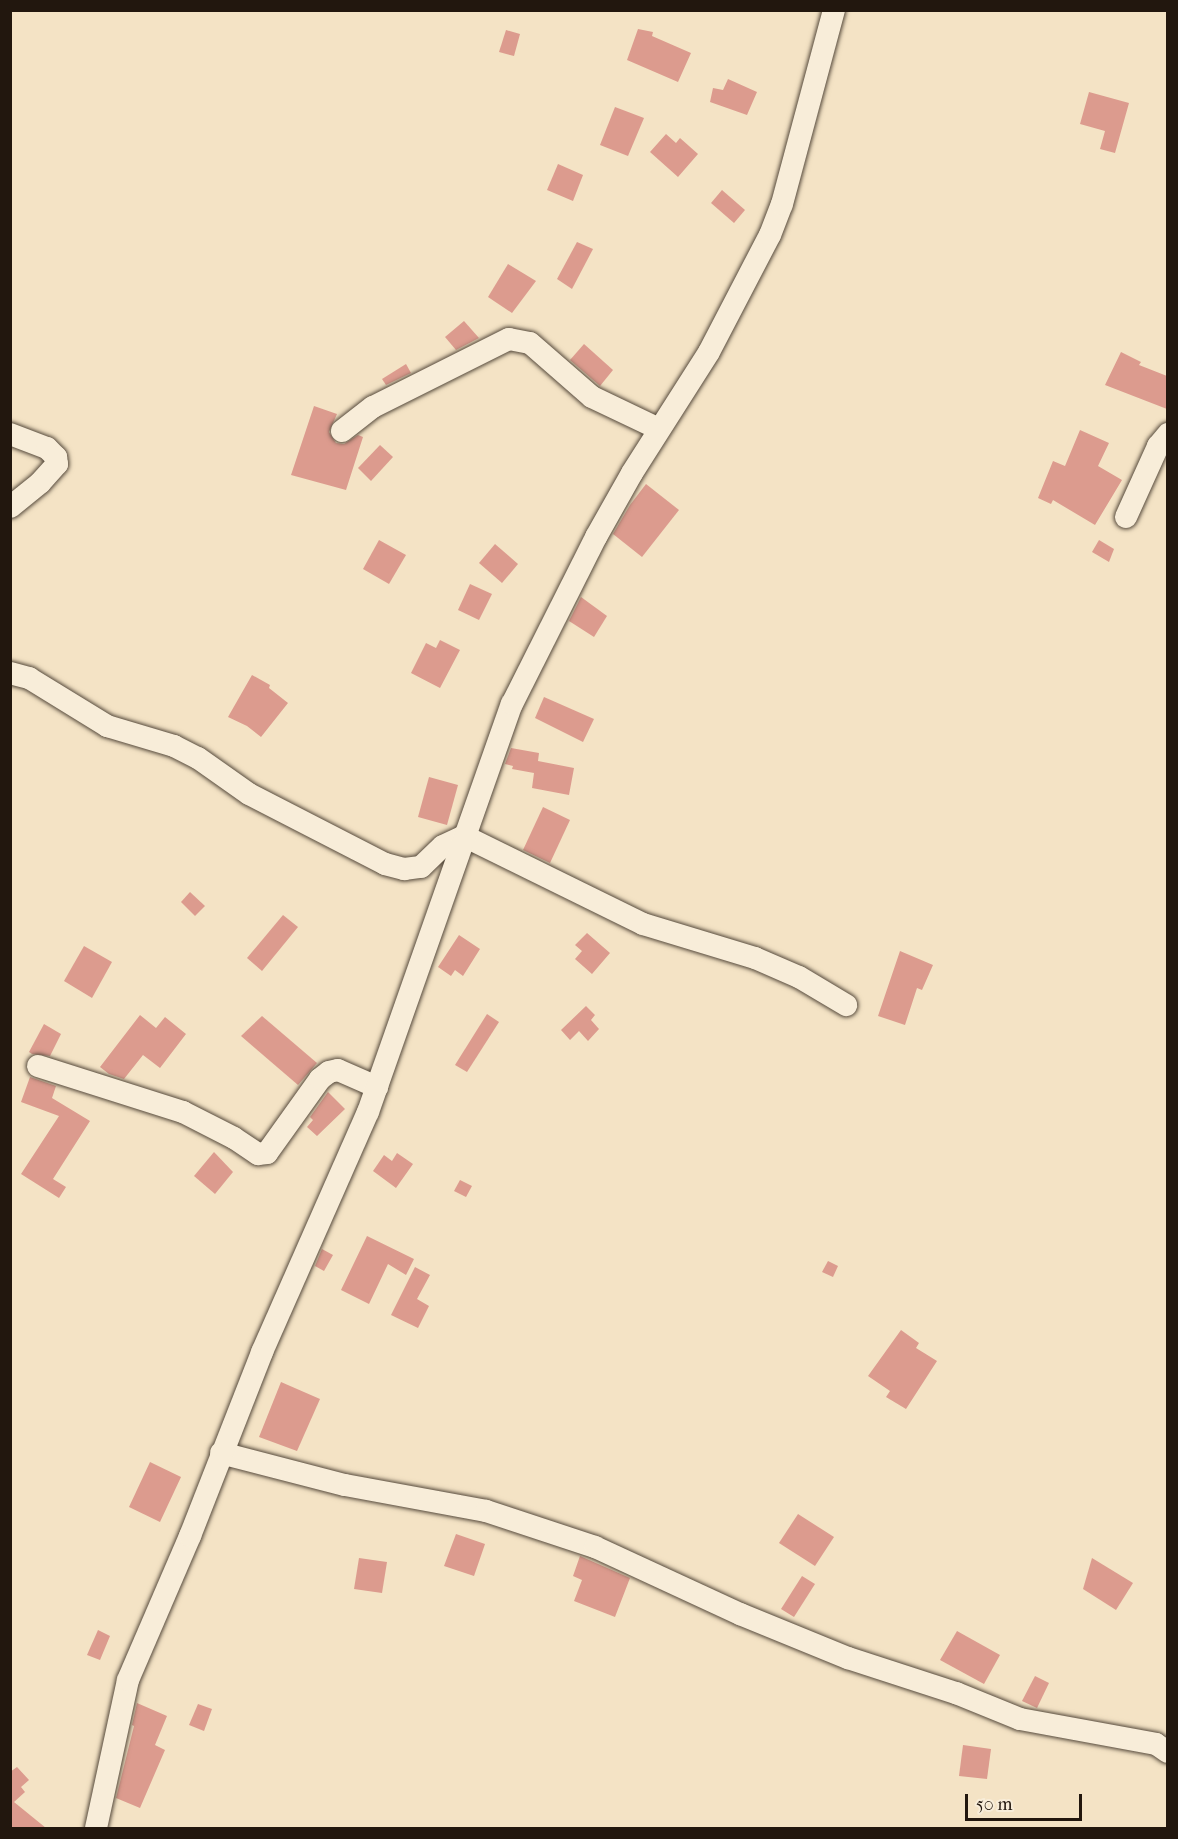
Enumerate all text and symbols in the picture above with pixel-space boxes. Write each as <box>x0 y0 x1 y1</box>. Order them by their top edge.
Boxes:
scale bar <box>968 1782 1085 1820</box>
text: 50 m <box>976 1794 1012 1815</box>

